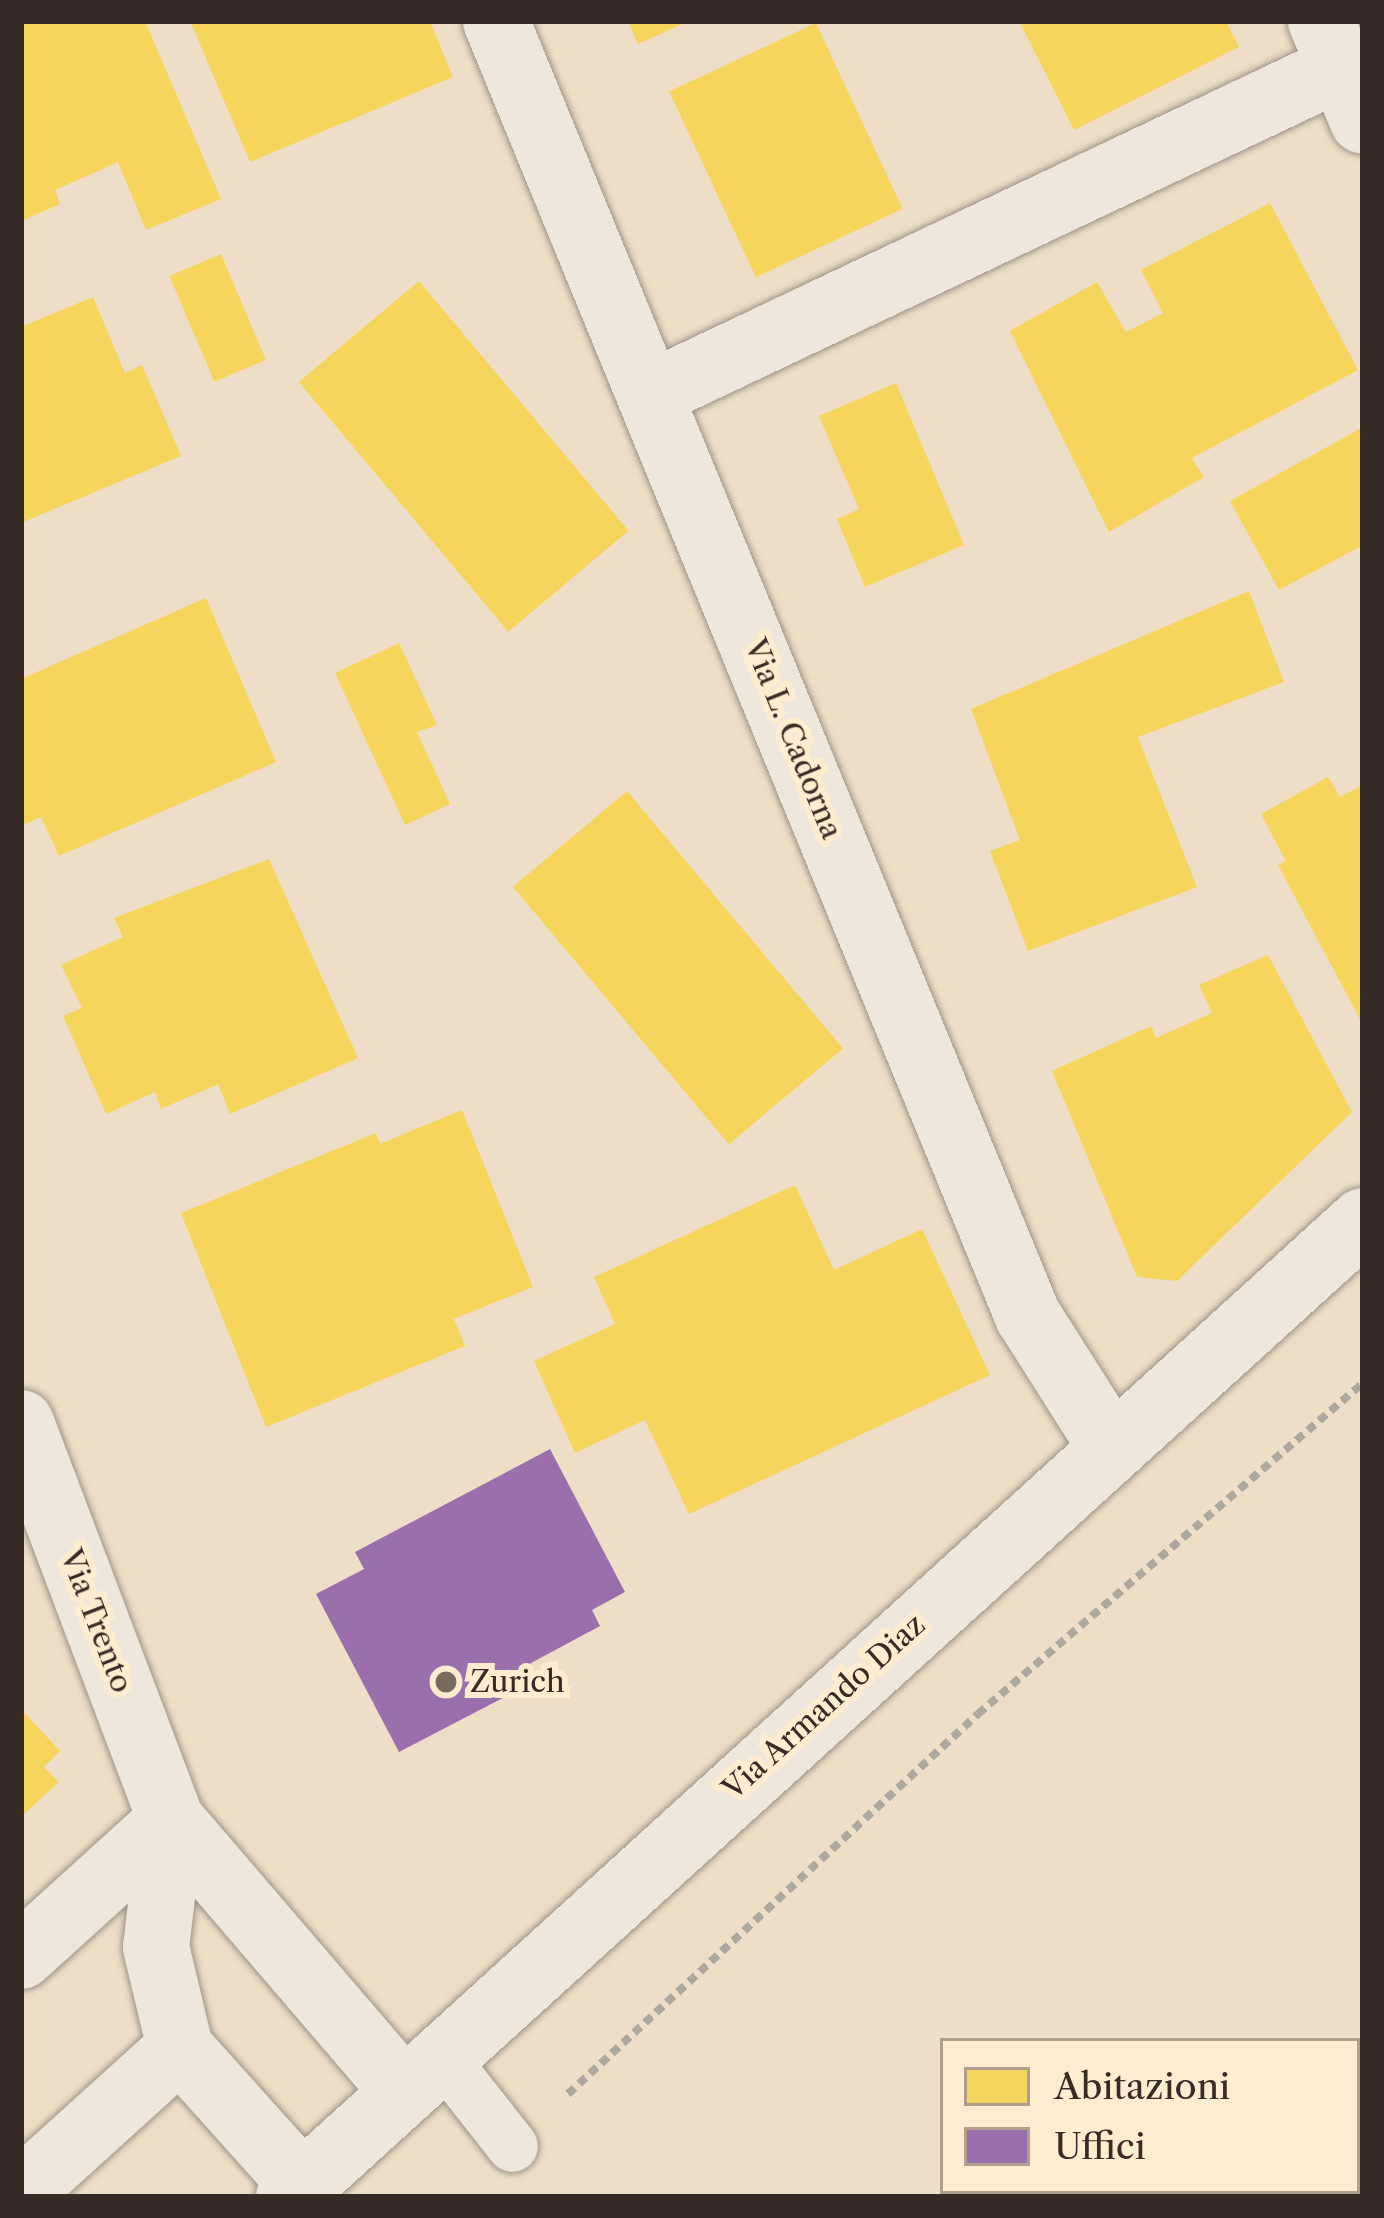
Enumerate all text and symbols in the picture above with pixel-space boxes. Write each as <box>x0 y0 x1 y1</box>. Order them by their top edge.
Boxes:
street label: Via L. Cadorna <box>736 634 850 844</box>
street label: Via Trento <box>52 1544 140 1698</box>
street label: Via Armando Diaz <box>715 1606 933 1808</box>
place label: Zurich <box>470 1664 565 1700</box>
marker: Zurich <box>433 1669 459 1695</box>
legend <box>940 2038 1360 2194</box>
text: Abitazioni <box>1054 2064 1230 2108</box>
text: Uffici <box>1054 2124 1146 2168</box>

